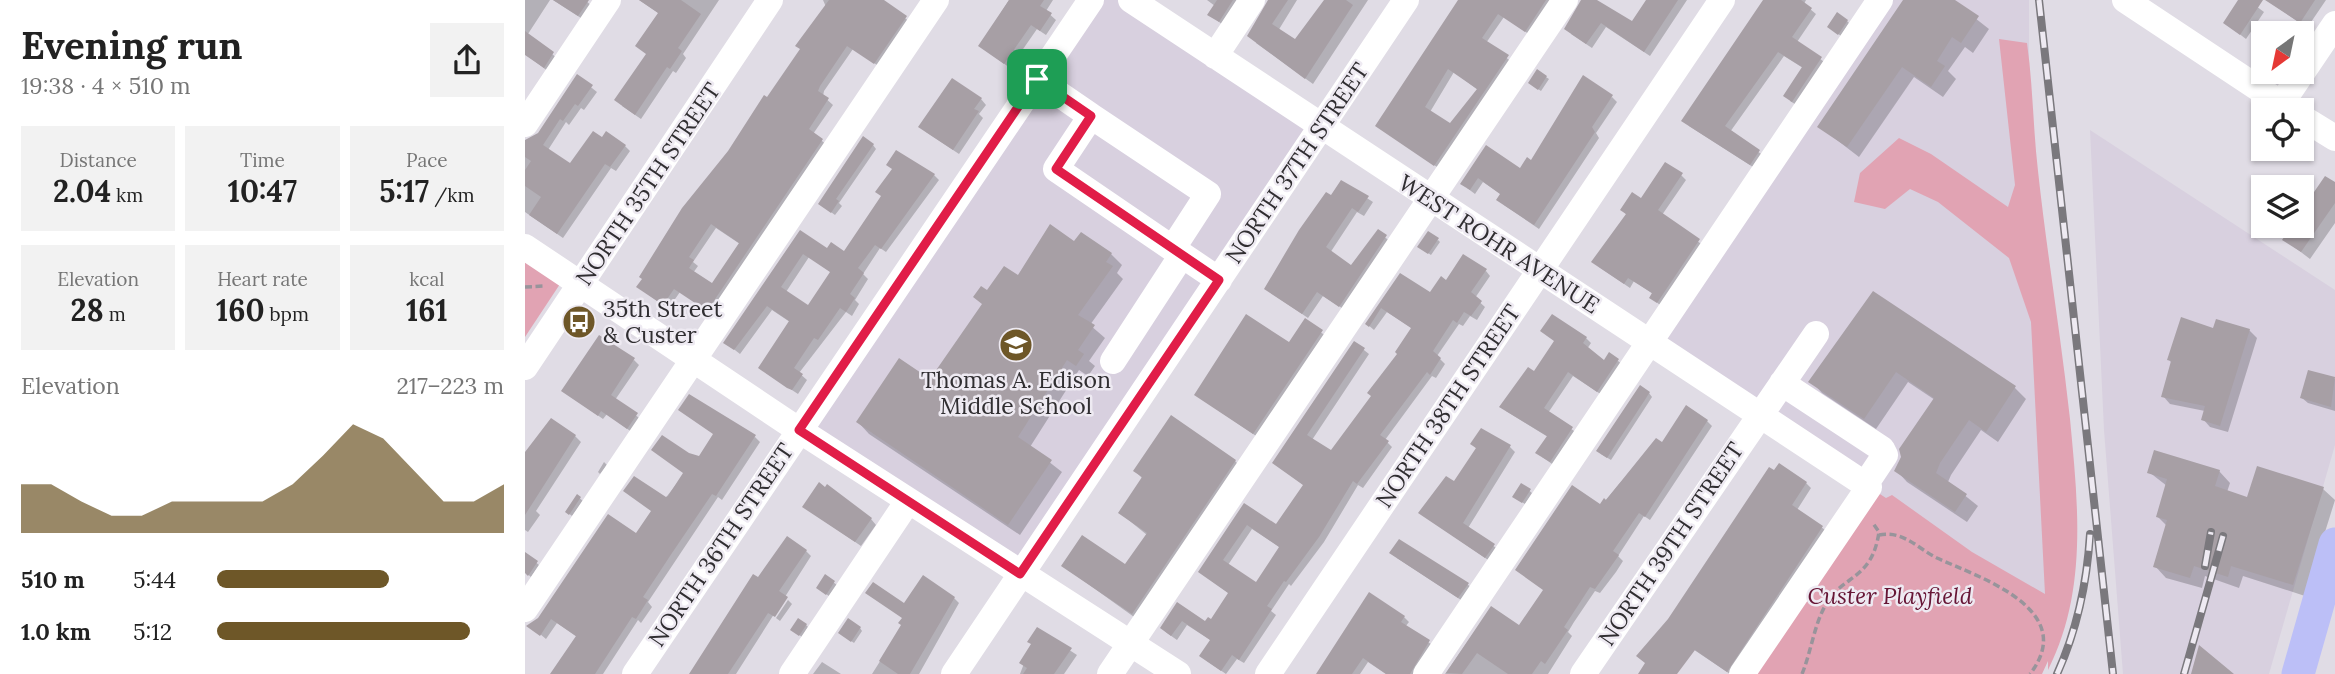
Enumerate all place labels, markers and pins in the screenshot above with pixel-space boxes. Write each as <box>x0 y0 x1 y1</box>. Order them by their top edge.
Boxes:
pin <box>1007 49 1067 109</box>
place label: 35th Street & Custer <box>603 294 722 349</box>
bus stop icon: 35th Street & Custer <box>560 303 598 341</box>
school or university icon: Thomas A. Edison Middle School <box>997 326 1035 364</box>
place label: Thomas A. Edison Middle School <box>921 365 1111 420</box>

